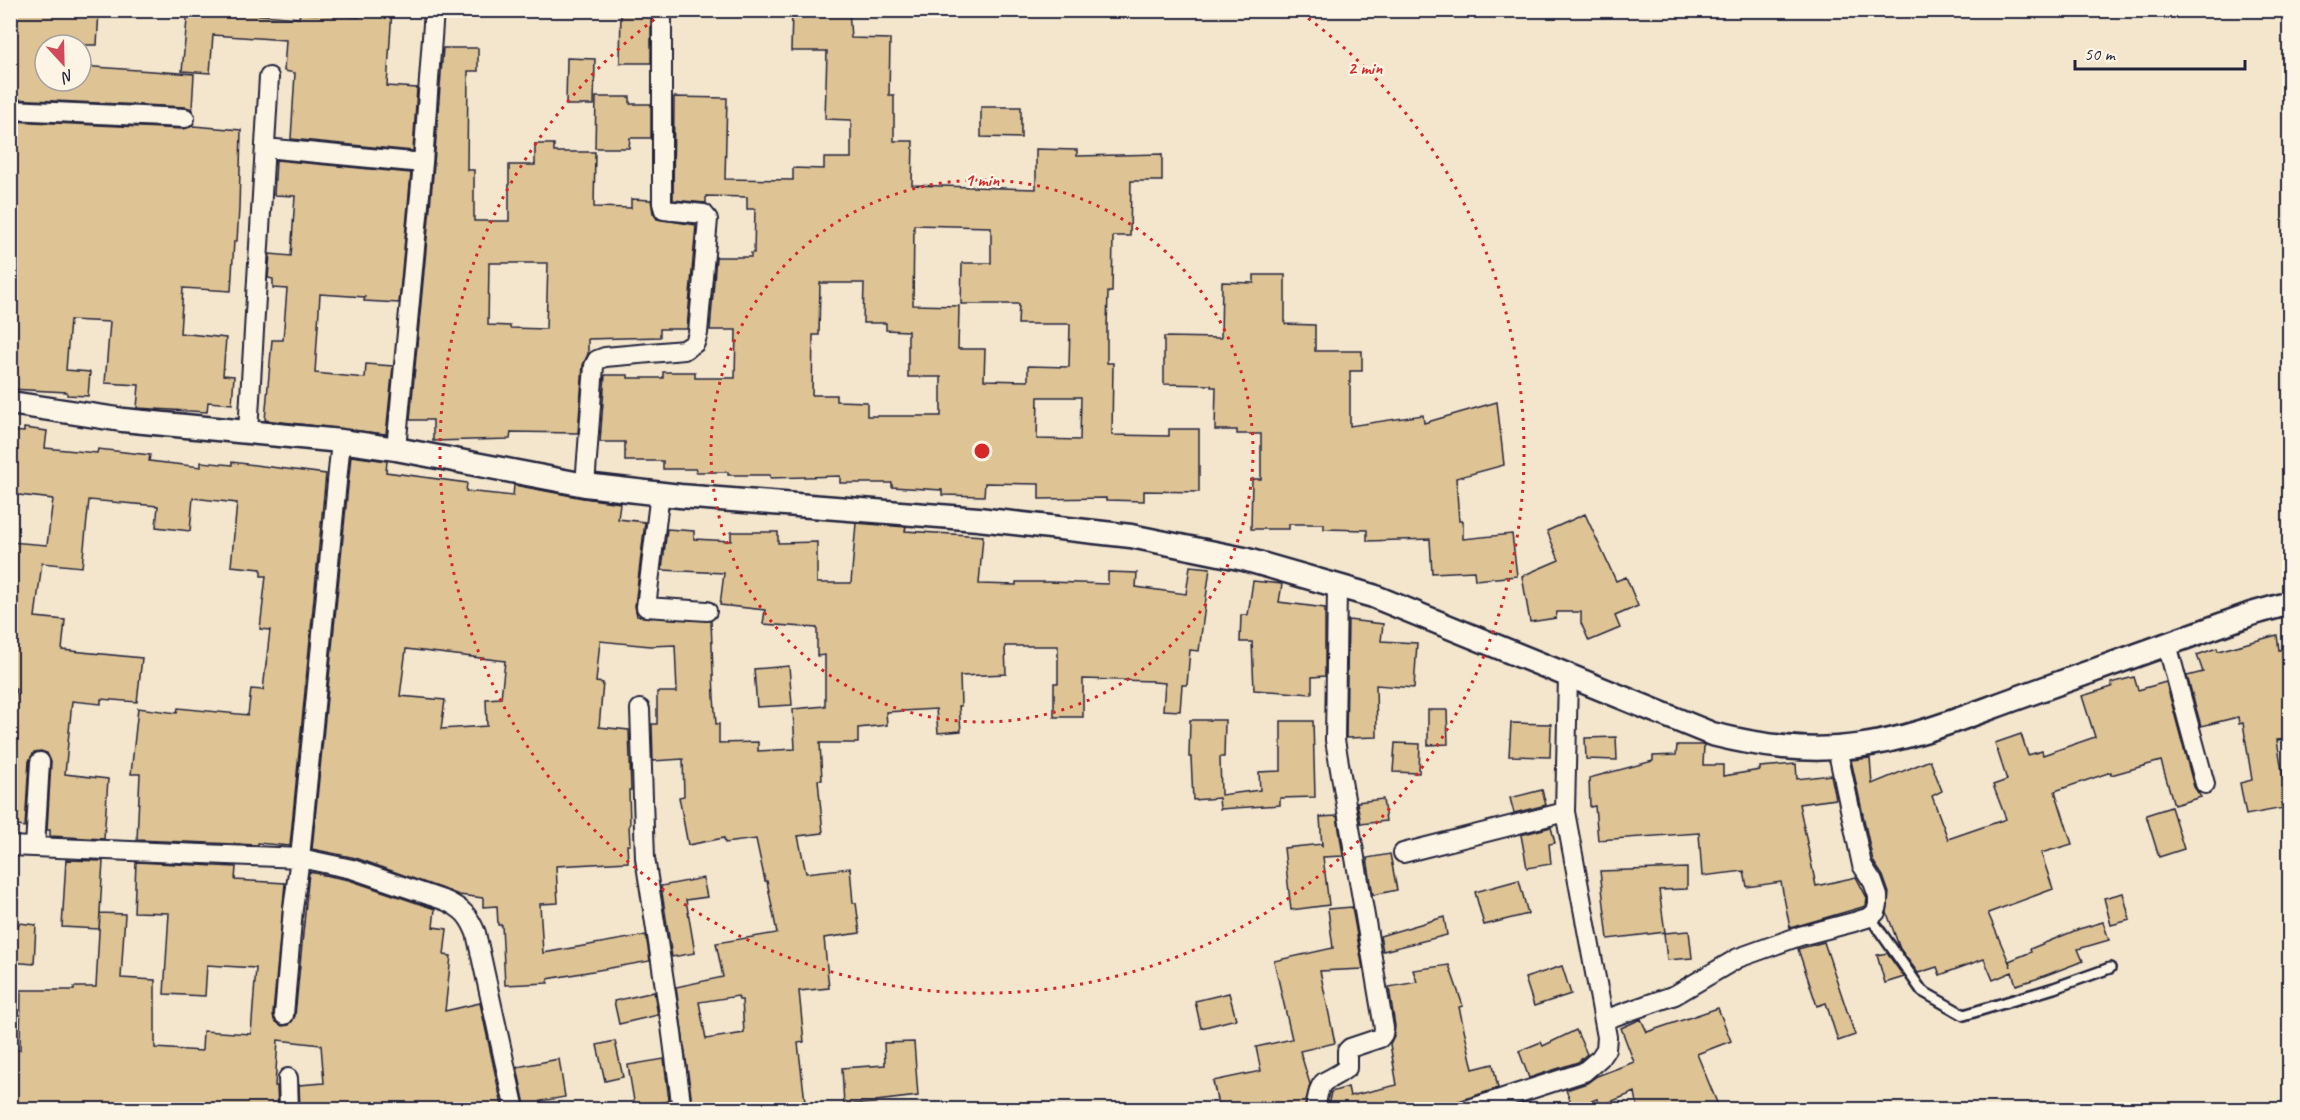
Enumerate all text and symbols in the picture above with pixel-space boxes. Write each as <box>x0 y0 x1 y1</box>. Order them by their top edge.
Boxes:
north arrow <box>33 33 93 93</box>
scale bar <box>2075 33 2244 71</box>
text: 50 m <box>2084 43 2117 65</box>
text: 2 min <box>1348 57 1383 79</box>
text: N <box>57 65 77 88</box>
text: 1 min <box>965 169 1000 191</box>
centre of rings <box>972 441 992 461</box>

